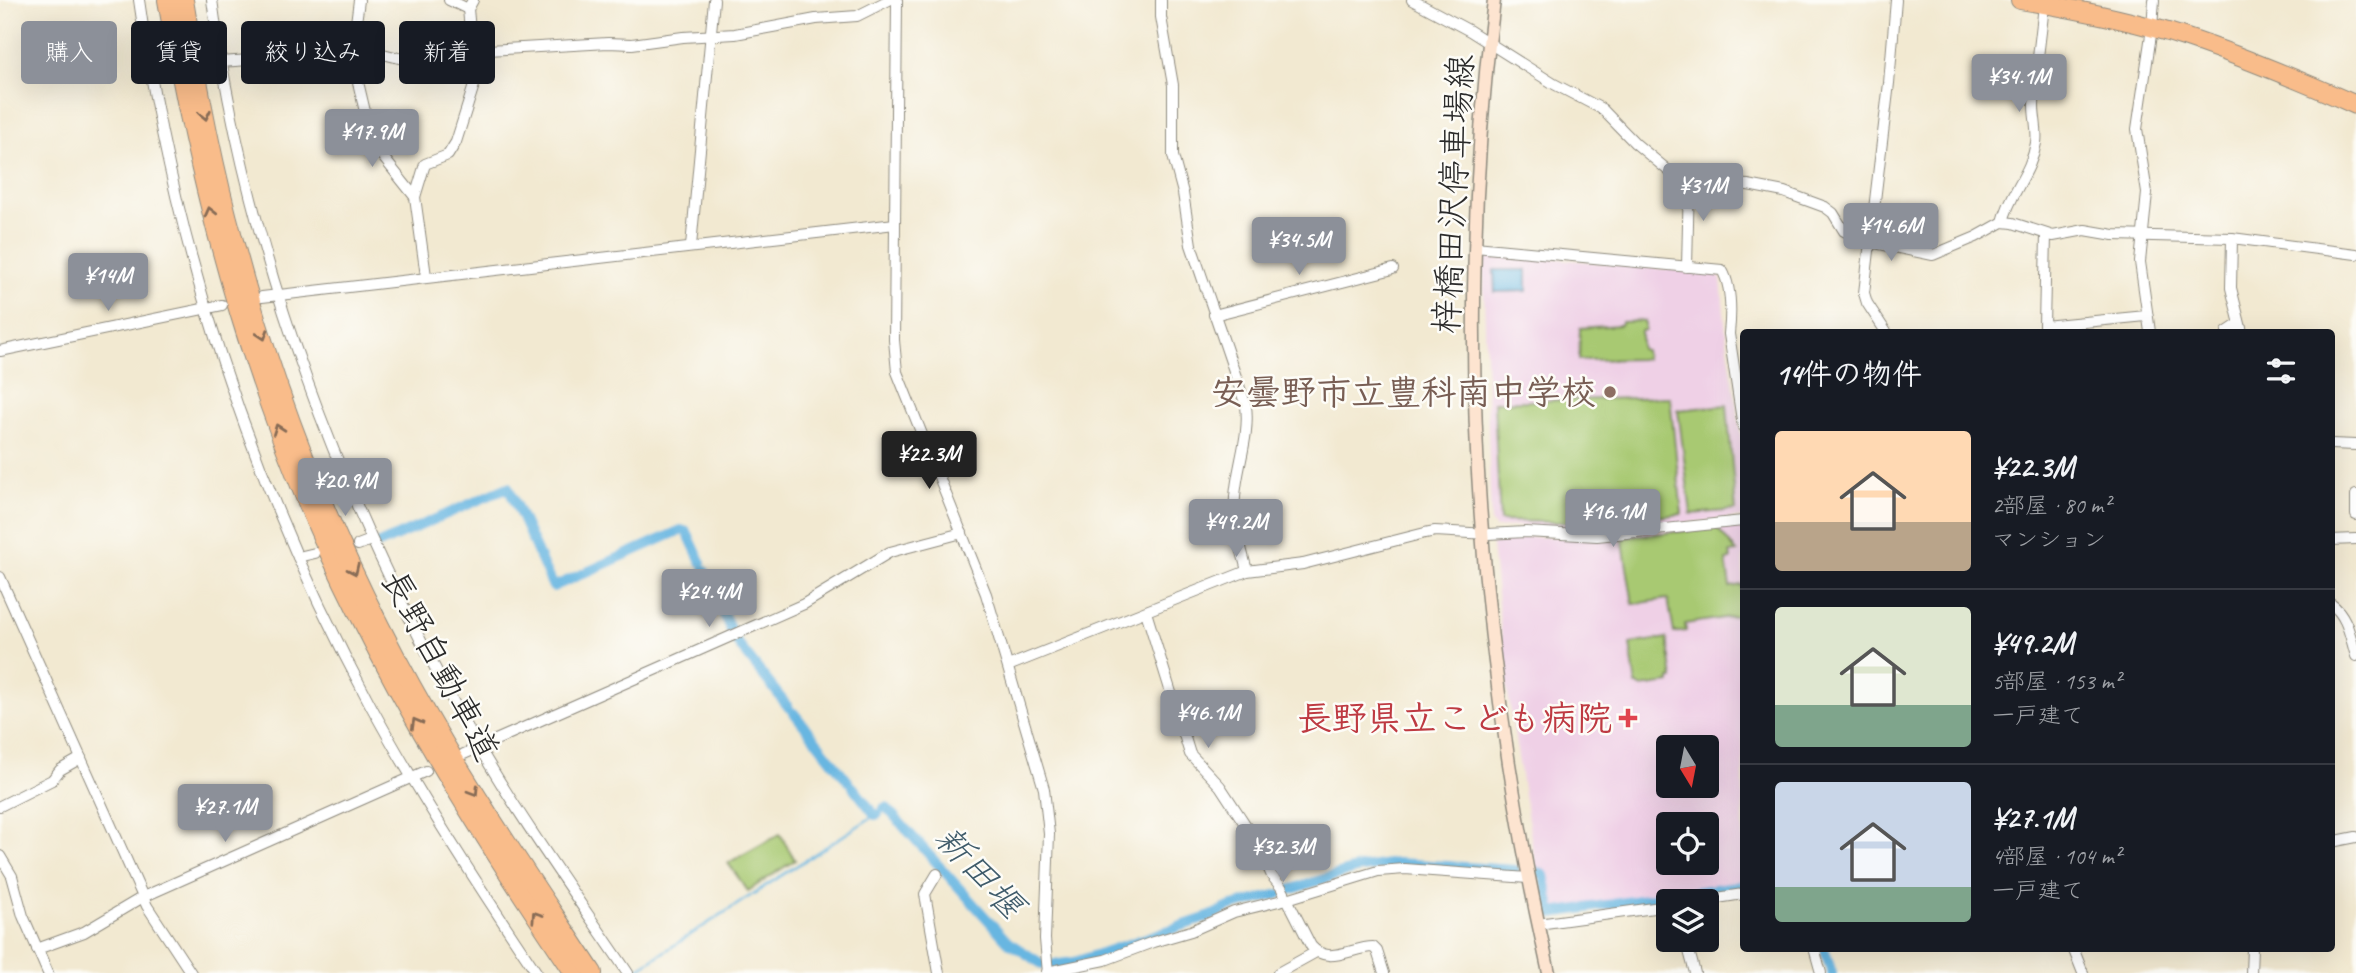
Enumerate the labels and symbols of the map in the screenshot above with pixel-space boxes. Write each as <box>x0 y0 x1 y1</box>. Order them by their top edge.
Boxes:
street label: 梓橋田沢停車場線 <box>1424 53 1483 335</box>
pin: ¥34.1M <box>1962 54 2076 114</box>
one-way arrow <box>196 109 211 121</box>
pin: ¥17.9M <box>315 110 429 169</box>
pin: ¥31M <box>1662 164 1744 223</box>
pin: ¥14.6M <box>1834 204 1948 263</box>
one-way arrow <box>204 206 218 218</box>
pin: ¥34.5M <box>1242 218 1356 277</box>
pin: ¥14M <box>67 254 149 313</box>
one-way arrow <box>254 329 269 341</box>
place label: 安曇野市立豊科南中学校 <box>1211 370 1596 415</box>
marker: 安曇野市立豊科南中学校 <box>1602 384 1618 400</box>
one-way arrow <box>273 423 287 435</box>
pin: ¥22.3M <box>872 432 986 491</box>
pin: ¥20.9M <box>288 458 402 518</box>
pin: ¥16.1M <box>1556 490 1670 549</box>
pin: ¥49.2M <box>1179 500 1293 559</box>
one-way arrow <box>346 562 360 575</box>
street label: 長野自動車道 <box>371 562 510 769</box>
pin: ¥24.4M <box>652 570 766 629</box>
pin: ¥46.1M <box>1151 690 1265 750</box>
place label: 長野県立こども病院 <box>1297 696 1612 741</box>
marker: 長野県立こども病院 <box>1618 708 1638 728</box>
one-way arrow <box>411 718 424 730</box>
north arrow <box>1656 735 1718 798</box>
pin: ¥27.1M <box>168 784 282 844</box>
one-way arrow <box>465 784 478 797</box>
water label: 新田堰 <box>925 815 1037 931</box>
pin: ¥32.3M <box>1226 824 1340 884</box>
one-way arrow <box>531 911 544 924</box>

